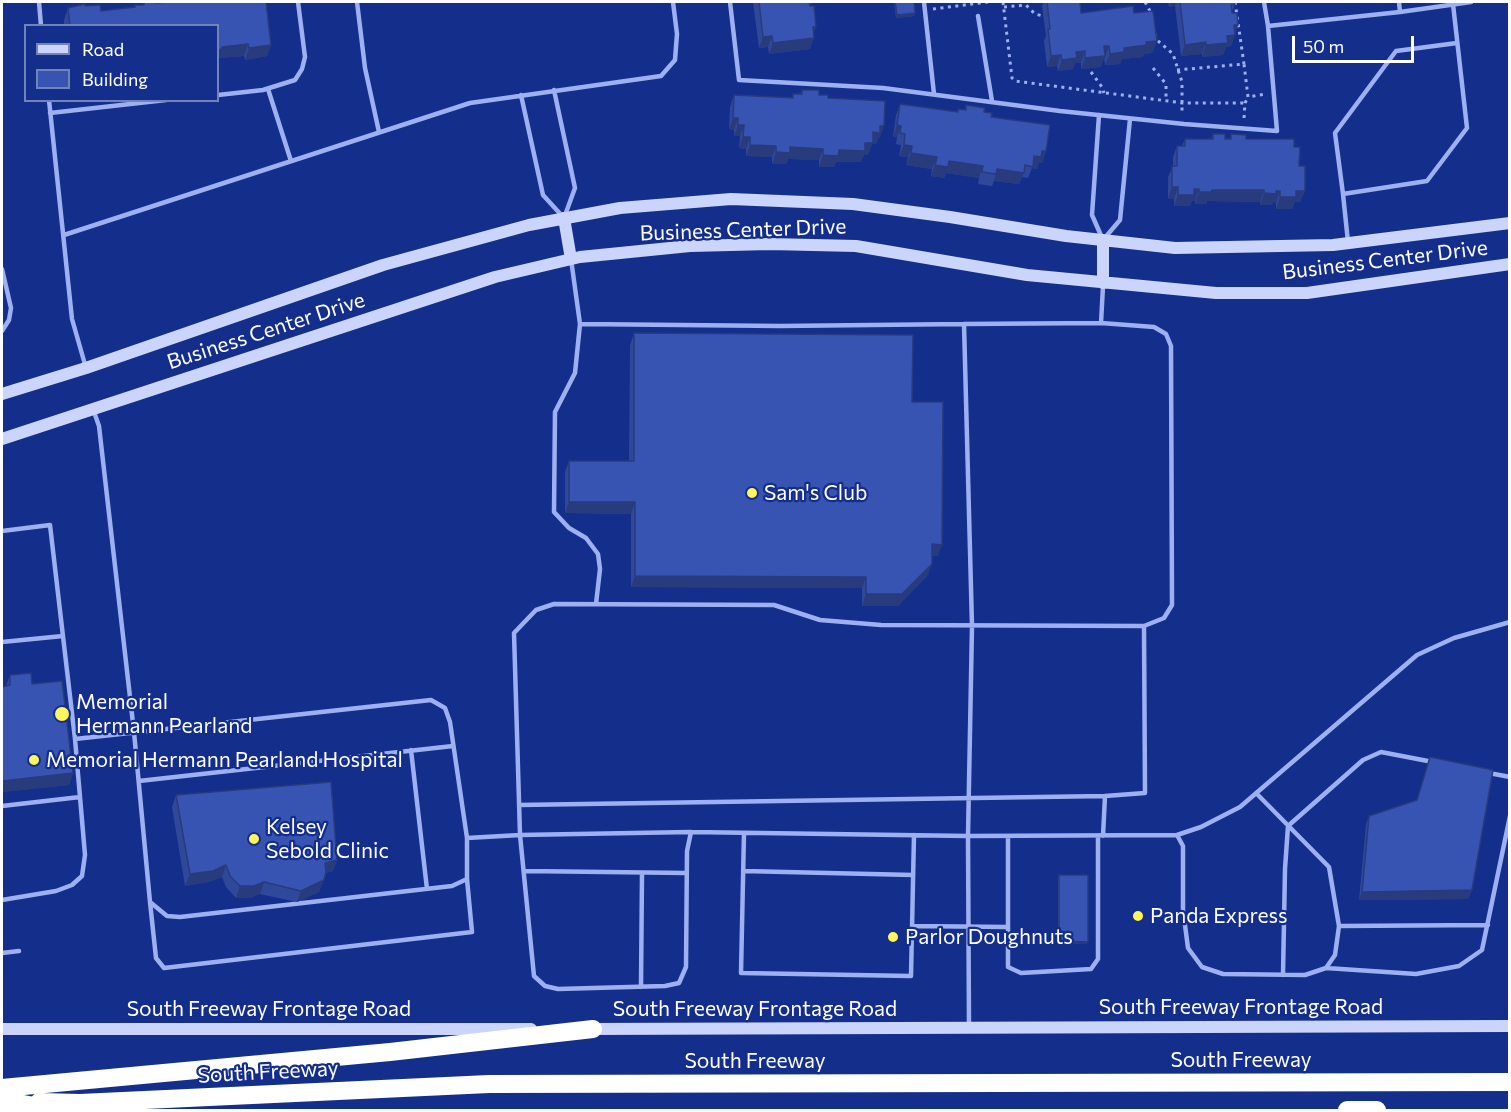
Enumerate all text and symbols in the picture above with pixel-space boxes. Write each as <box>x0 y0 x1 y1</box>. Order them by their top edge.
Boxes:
legend <box>24 24 219 102</box>
scale bar <box>1295 24 1416 62</box>
text: 50 m <box>1303 35 1344 57</box>
text: Road <box>82 38 124 60</box>
text: Building <box>82 68 148 90</box>
street label: Business Center Drive <box>639 214 847 246</box>
street label: Business Center Drive <box>1281 235 1489 285</box>
street label: Business Center Drive <box>164 287 368 375</box>
place label: Sam's Club <box>764 480 867 506</box>
marker: Sam's Club <box>745 486 759 500</box>
place label: Memorial Hermann Pearland <box>76 689 252 739</box>
marker: Memorial Hermann Pearland <box>53 705 71 723</box>
place label: Memorial Hermann Pearland Hospital <box>46 747 403 773</box>
marker: Memorial Hermann Pearland Hospital <box>27 753 41 767</box>
place label: Kelsey Sebold Clinic <box>266 814 389 864</box>
marker: Kelsey Sebold Clinic <box>247 832 261 846</box>
place label: Panda Express <box>1150 903 1288 929</box>
marker: Panda Express <box>1131 909 1145 923</box>
place label: Parlor Doughnuts <box>905 924 1073 950</box>
marker: Parlor Doughnuts <box>886 930 900 944</box>
street label: South Freeway Frontage Road <box>1099 994 1383 1020</box>
street label: South Freeway Frontage Road <box>127 996 411 1022</box>
street label: South Freeway Frontage Road <box>613 996 897 1022</box>
street label: South Freeway <box>1170 1047 1312 1073</box>
street label: South Freeway <box>684 1048 826 1074</box>
street label: South Freeway <box>197 1056 339 1088</box>

